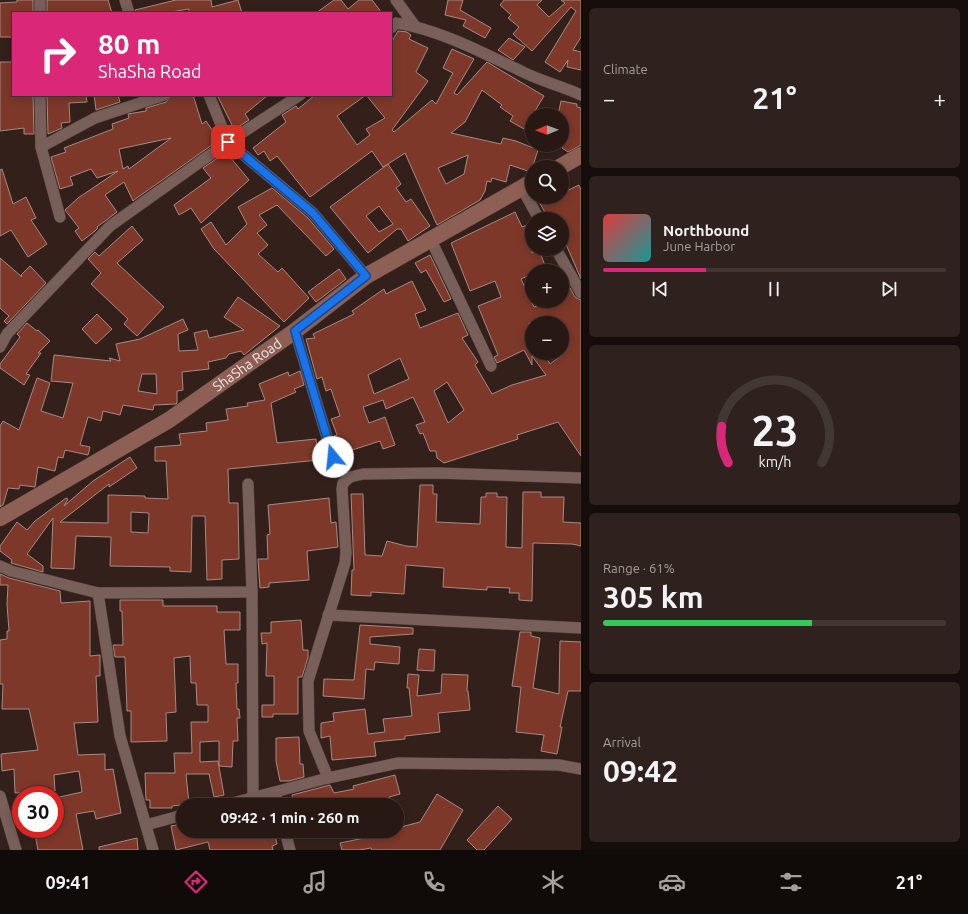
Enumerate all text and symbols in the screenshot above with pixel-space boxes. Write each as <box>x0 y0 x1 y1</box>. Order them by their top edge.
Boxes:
icon: right <box>32 28 84 80</box>
text: 80 m <box>98 28 160 59</box>
text: ShaSha Road <box>98 61 202 81</box>
text: Climate <box>603 62 648 76</box>
text: 21° <box>752 81 797 115</box>
text: − <box>603 86 615 111</box>
text: + <box>934 86 946 111</box>
north arrow <box>525 108 569 152</box>
map controls <box>525 108 569 360</box>
pin <box>211 125 245 159</box>
icon: arrive <box>217 131 239 153</box>
button: search <box>525 160 569 204</box>
button: layers <box>525 212 569 256</box>
text: Northbound <box>663 222 749 239</box>
text: June Harbor <box>663 239 735 253</box>
button: + <box>525 264 569 308</box>
icon: previous <box>649 278 671 300</box>
icon: pause <box>763 278 785 300</box>
icon: next <box>878 278 900 300</box>
button: − <box>525 316 569 360</box>
street label: ShaSha Road <box>210 335 285 395</box>
text: 23 <box>751 407 798 454</box>
position arrow <box>312 436 354 478</box>
text: km/h <box>758 454 791 470</box>
text: Range · 61% <box>603 561 675 575</box>
text: 305 km <box>603 580 704 614</box>
text: Arrival <box>603 735 641 749</box>
text: 09:42 <box>603 754 678 788</box>
speed limit sign: 30 <box>12 786 64 838</box>
text: 09:42 · 1 min · 260 m <box>221 809 359 826</box>
icon: directions <box>182 868 210 896</box>
icon: music <box>301 868 329 896</box>
icon: phone <box>420 868 448 896</box>
icon: climate <box>539 868 567 896</box>
icon: car <box>658 868 686 896</box>
icon: filters <box>777 868 805 896</box>
text: 09:41 <box>46 872 91 892</box>
text: 21° <box>896 872 922 892</box>

